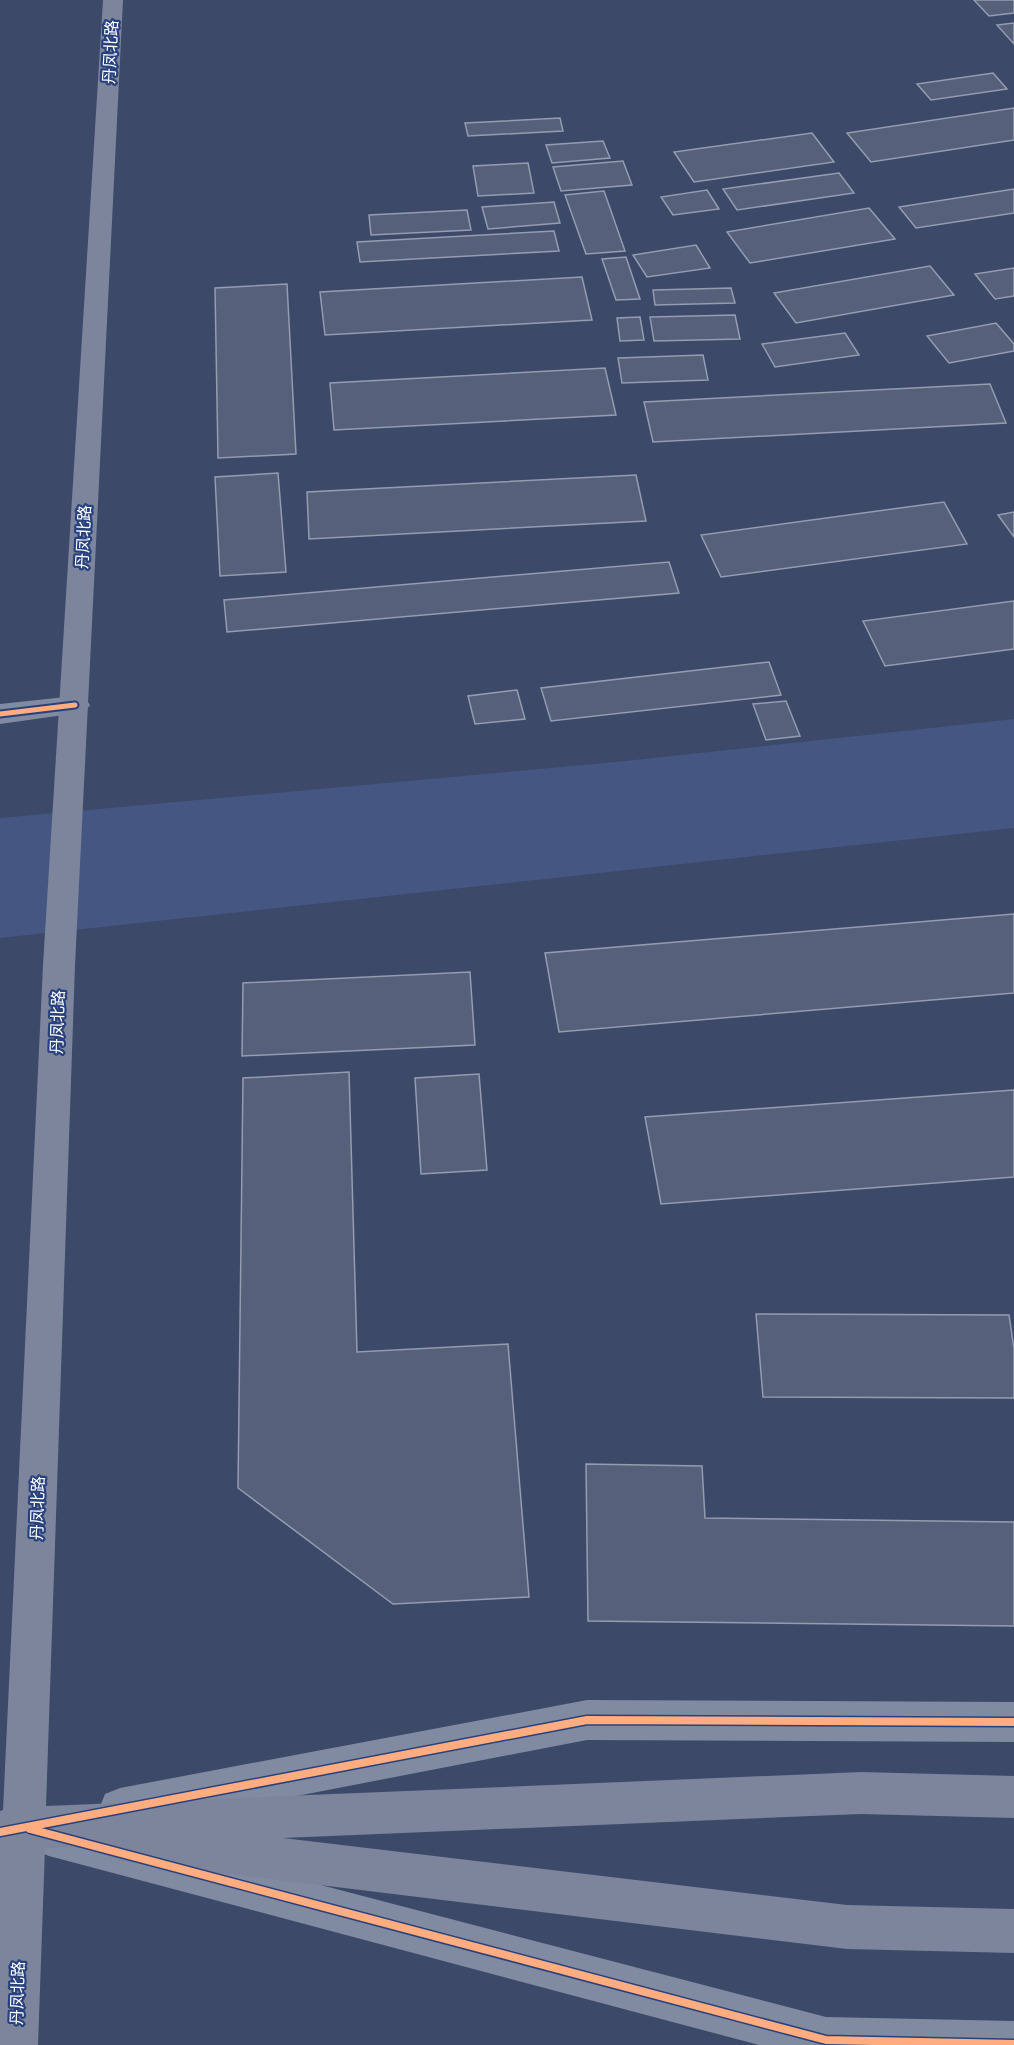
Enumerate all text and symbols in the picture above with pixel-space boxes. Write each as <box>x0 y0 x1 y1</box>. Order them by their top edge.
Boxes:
street label: 丹凤北路 <box>98 20 122 84</box>
street label: 丹凤北路 <box>71 505 95 569</box>
street label: 丹凤北路 <box>46 990 68 1054</box>
street label: 丹凤北路 <box>26 1476 48 1540</box>
street label: 丹凤北路 <box>6 1961 28 2025</box>

